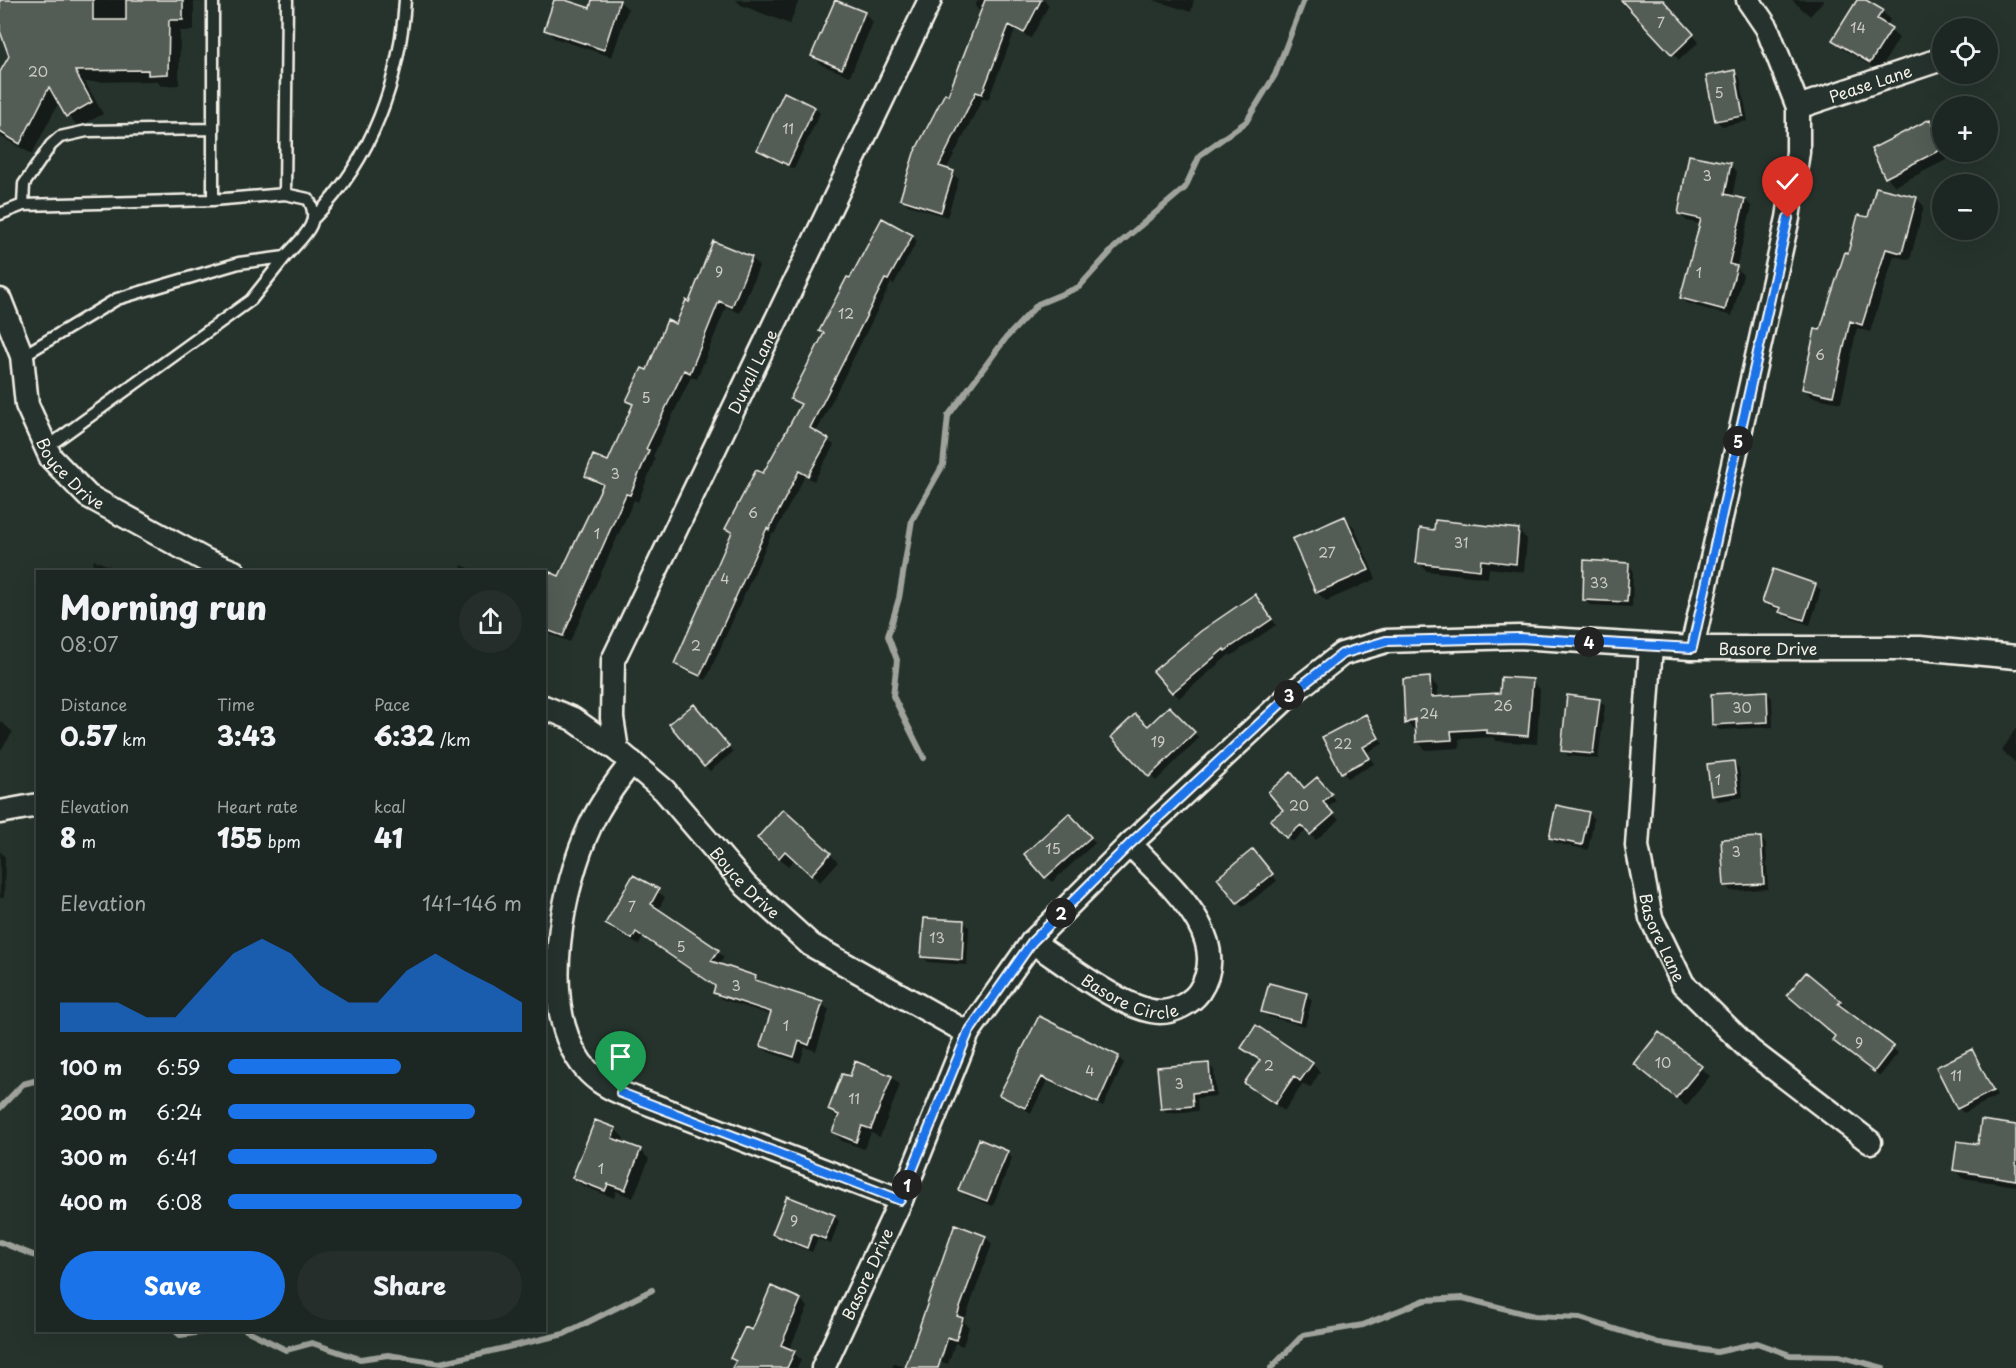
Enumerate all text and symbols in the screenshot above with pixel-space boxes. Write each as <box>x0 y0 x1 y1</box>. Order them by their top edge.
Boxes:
house number: 7 <box>1657 12 1665 33</box>
house number: 14 <box>1850 17 1866 38</box>
map controls <box>1932 18 1998 240</box>
button: locate <box>1932 18 1998 84</box>
street label: Pease Lane <box>1825 58 1915 108</box>
house number: 20 <box>28 61 48 82</box>
house number: 5 <box>1714 82 1724 103</box>
button: + <box>1932 96 1998 162</box>
house number: 11 <box>782 118 794 139</box>
pin <box>1762 156 1813 218</box>
house number: 3 <box>1702 165 1712 186</box>
icon: check <box>1771 165 1804 198</box>
button: − <box>1932 174 1998 240</box>
house number: 9 <box>715 261 723 282</box>
house number: 1 <box>1696 262 1702 283</box>
house number: 12 <box>838 303 854 324</box>
street label: Duvall Lane <box>721 325 782 417</box>
house number: 6 <box>1815 344 1825 365</box>
house number: 5 <box>641 387 651 408</box>
pin: 5 <box>1723 426 1753 456</box>
text: 5 <box>1733 429 1743 453</box>
street label: Boyce Drive <box>31 433 109 515</box>
house number: 3 <box>610 463 620 484</box>
house number: 6 <box>748 502 758 523</box>
house number: 1 <box>594 523 600 544</box>
house number: 31 <box>1454 532 1468 553</box>
house number: 27 <box>1318 542 1336 563</box>
house number: 4 <box>720 568 730 589</box>
house number: 33 <box>1590 572 1608 593</box>
text: Morning run <box>60 581 267 631</box>
button: share <box>459 590 522 653</box>
pin: 4 <box>1574 627 1604 657</box>
text: 08:07 <box>60 629 118 659</box>
text: 4 <box>1584 630 1594 654</box>
house number: 2 <box>691 635 701 656</box>
street label: Basore Drive <box>1718 636 1817 660</box>
pin: 3 <box>1274 680 1304 710</box>
text: 3 <box>1284 683 1294 707</box>
text: Distance <box>60 692 127 716</box>
text: Time <box>217 692 255 716</box>
text: Pace <box>374 692 410 716</box>
house number: 26 <box>1493 695 1513 716</box>
house number: 30 <box>1732 697 1752 718</box>
house number: 24 <box>1420 703 1438 724</box>
text: 0.57 <box>60 716 117 755</box>
text: 3:43 <box>217 716 276 755</box>
text: 6:32 <box>374 716 435 755</box>
text: km <box>117 727 146 751</box>
text: /km <box>435 727 471 751</box>
house number: 19 <box>1151 731 1165 752</box>
house number: 22 <box>1334 733 1352 754</box>
house number: 1 <box>1715 769 1721 790</box>
text: Elevation <box>60 794 129 818</box>
text: Heart rate <box>217 794 298 818</box>
text: kcal <box>374 794 406 818</box>
house number: 20 <box>1289 795 1309 816</box>
text: 8 <box>60 818 76 857</box>
text: 155 <box>217 818 263 857</box>
text: 41 <box>374 818 403 857</box>
text: m <box>76 829 96 853</box>
text: bpm <box>263 829 301 853</box>
house number: 15 <box>1045 838 1061 859</box>
street label: Boyce Drive <box>705 841 786 924</box>
house number: 3 <box>1731 841 1741 862</box>
text: Elevation <box>60 888 146 918</box>
text: 141–146 m <box>422 888 522 918</box>
street label: Basore Lane <box>1634 891 1692 986</box>
house number: 7 <box>628 896 636 917</box>
pin: 2 <box>1046 898 1076 928</box>
text: 2 <box>1055 901 1067 925</box>
house number: 13 <box>929 927 945 948</box>
house number: 5 <box>676 936 686 957</box>
street label: Basore Circle <box>1077 967 1182 1024</box>
house number: 3 <box>731 975 741 996</box>
house number: 1 <box>783 1015 789 1036</box>
pin <box>595 1031 646 1093</box>
house number: 9 <box>1855 1032 1863 1053</box>
icon: arrive <box>604 1040 637 1073</box>
text: 100 m <box>60 1052 122 1082</box>
text: 6:59 <box>156 1052 201 1082</box>
house number: 10 <box>1655 1052 1671 1073</box>
house number: 2 <box>1264 1055 1274 1076</box>
house number: 4 <box>1085 1060 1095 1081</box>
house number: 11 <box>1950 1065 1962 1086</box>
house number: 3 <box>1174 1073 1184 1094</box>
house number: 11 <box>848 1088 860 1109</box>
text: 200 m <box>60 1097 127 1127</box>
text: 6:24 <box>156 1097 203 1127</box>
text: 300 m <box>60 1142 128 1172</box>
text: 6:41 <box>156 1142 197 1172</box>
house number: 1 <box>598 1158 604 1179</box>
pin: 1 <box>892 1170 922 1200</box>
text: 1 <box>903 1173 911 1197</box>
text: 400 m <box>60 1187 128 1217</box>
text: 6:08 <box>156 1187 203 1217</box>
house number: 9 <box>790 1210 798 1231</box>
street label: Basore Drive <box>835 1224 898 1323</box>
button: Save <box>60 1251 285 1320</box>
button: Share <box>297 1251 522 1320</box>

